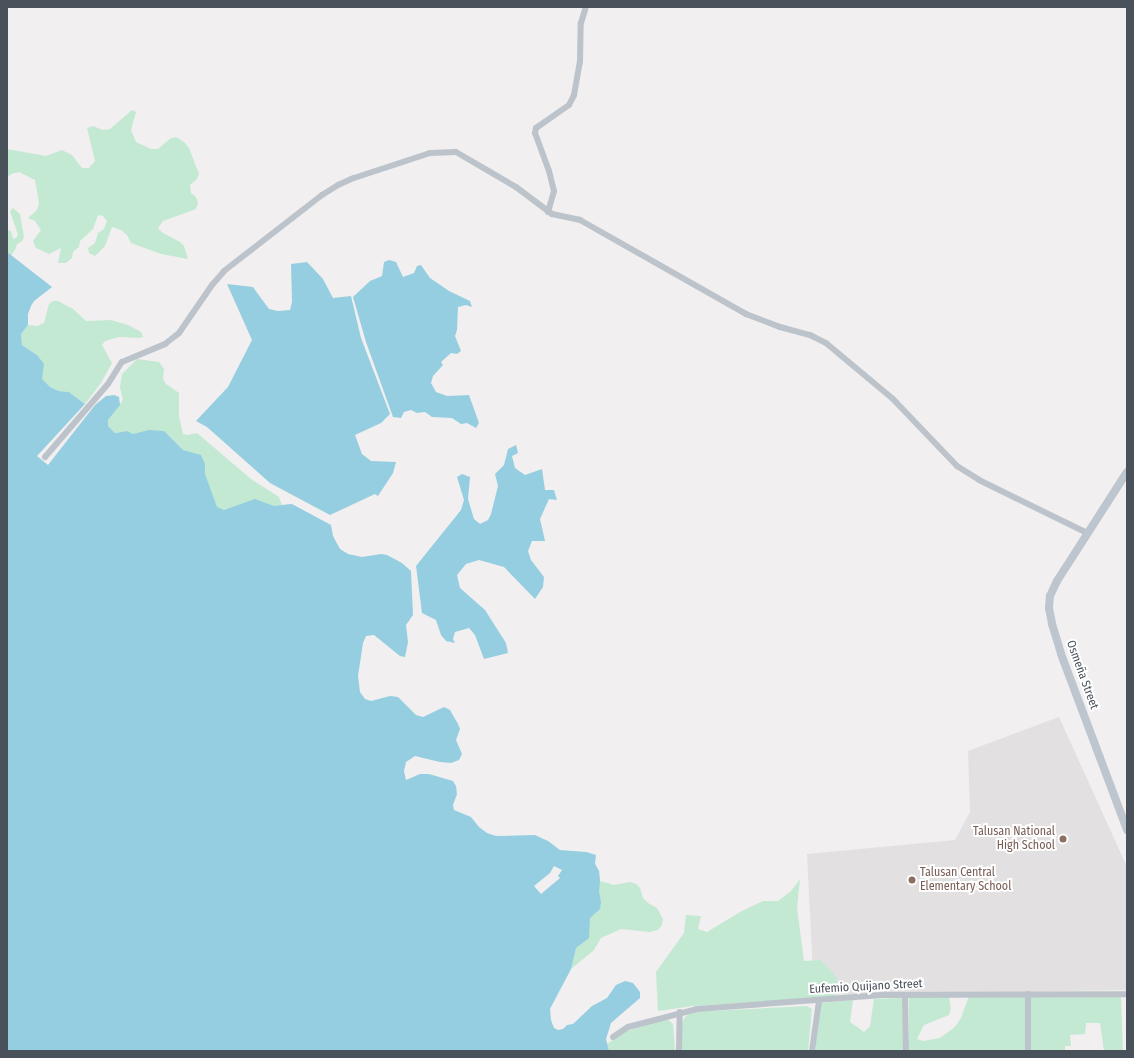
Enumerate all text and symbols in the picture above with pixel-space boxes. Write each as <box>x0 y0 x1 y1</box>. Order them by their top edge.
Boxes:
street label: Osmeña Street <box>1063 639 1101 711</box>
place label: Talusan National High School <box>973 825 1055 853</box>
marker: Talusan National High School <box>1058 834 1068 844</box>
place label: Talusan Central Elementary School <box>920 866 1011 894</box>
marker: Talusan Central Elementary School <box>907 875 917 885</box>
street label: Eufemio Quijano Street <box>809 977 923 997</box>

